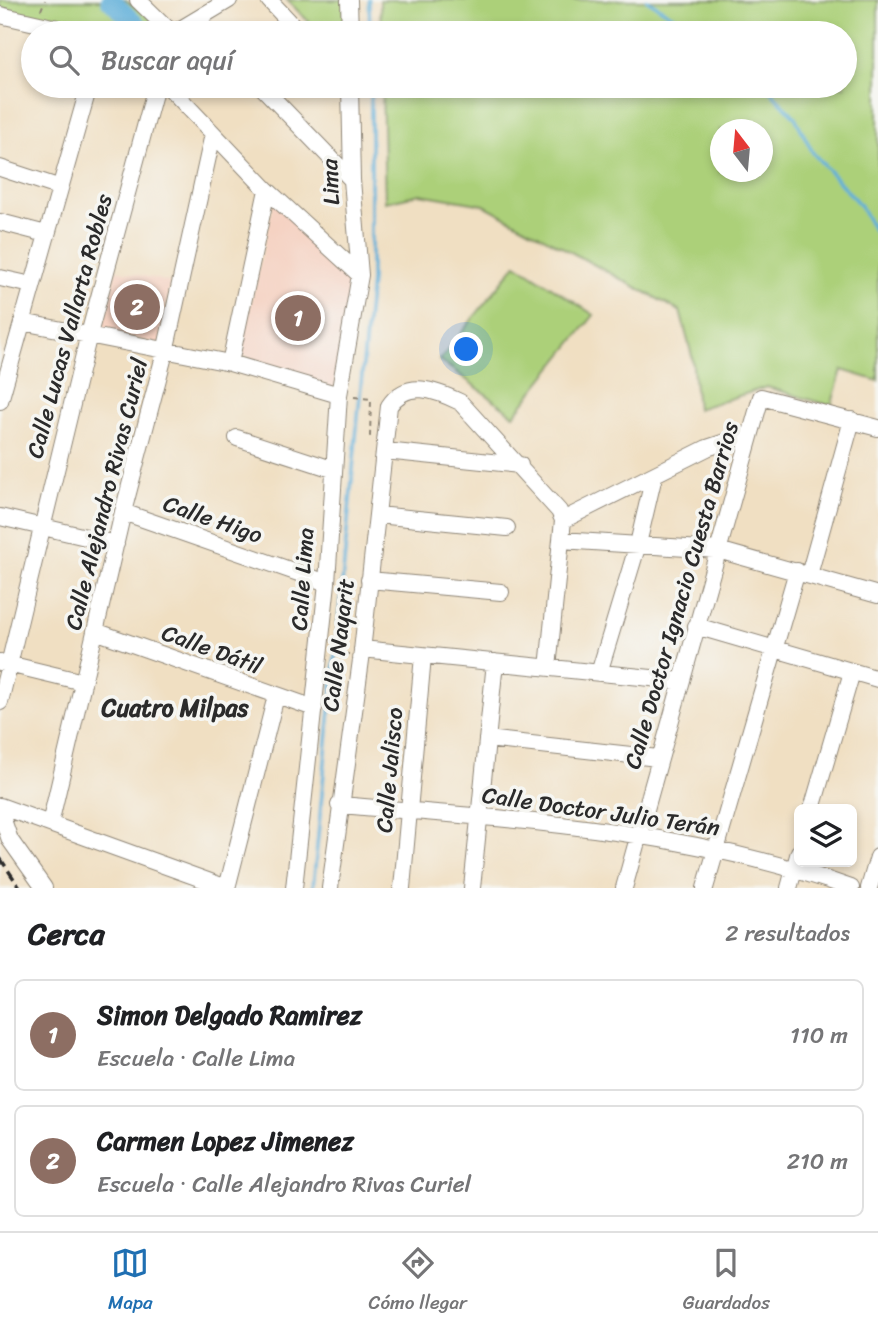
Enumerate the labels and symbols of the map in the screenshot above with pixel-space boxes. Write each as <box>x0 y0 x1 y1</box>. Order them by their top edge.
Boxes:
north arrow <box>710 119 773 182</box>
street label: Lima <box>309 157 352 206</box>
street label: Calle Lucas Vallarta Robles <box>14 189 125 463</box>
pin: 2 <box>114 281 160 333</box>
pin: 1 <box>275 292 321 344</box>
your location <box>449 332 483 366</box>
street label: Calle Alejandro Rivas Curiel <box>53 353 160 634</box>
street label: Calle Doctor Ignacio Cuesta Barrios <box>612 416 751 774</box>
street label: Calle Higo <box>158 483 268 556</box>
street label: Calle Lima <box>278 526 327 632</box>
street label: Calle Nayarit <box>310 576 367 714</box>
street label: Calle Dátil <box>156 612 268 687</box>
district label: Cuatro Milpas <box>100 687 250 729</box>
street label: Calle Jalisco <box>364 705 415 834</box>
street label: Calle Doctor Julio Terán <box>479 775 722 848</box>

